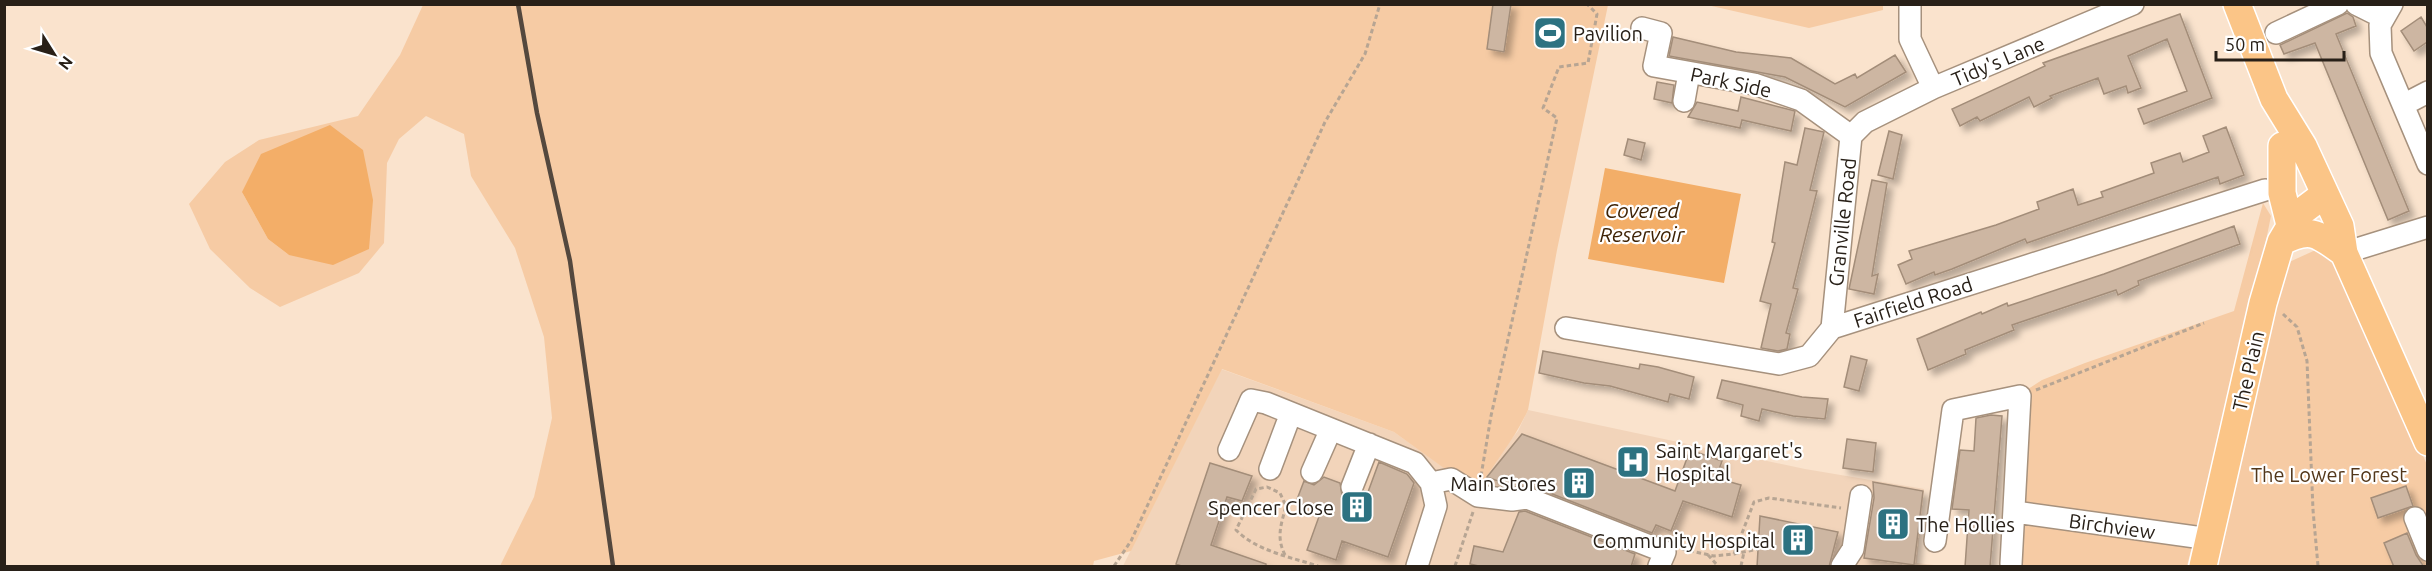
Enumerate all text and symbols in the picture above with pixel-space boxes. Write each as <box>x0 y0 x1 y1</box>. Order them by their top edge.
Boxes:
sports icon: Pavilion <box>1532 15 1568 51</box>
place label: Pavilion <box>1573 22 1643 45</box>
north arrow <box>24 24 84 84</box>
scale bar <box>2216 24 2344 62</box>
street label: Tidy's Lane <box>1948 31 2048 91</box>
text: 50 m <box>2225 34 2265 54</box>
text: N <box>55 53 77 73</box>
street label: Park Side <box>1688 62 1774 102</box>
street label: Granville Road <box>1824 156 1860 288</box>
water label: Covered Reservoir <box>1599 198 1686 246</box>
street label: Fairfield Road <box>1851 272 1975 332</box>
street label: The Plain <box>2228 328 2268 414</box>
place label: Saint Margaret's Hospital <box>1656 439 1802 485</box>
hospital icon: Saint Margaret's Hospital <box>1615 444 1651 480</box>
park label: The Lower Forest <box>2251 463 2407 486</box>
building icon: Main Stores <box>1561 465 1597 501</box>
place label: Main Stores <box>1450 472 1556 495</box>
building icon: Spencer Close <box>1339 489 1375 525</box>
place label: Spencer Close <box>1208 496 1334 519</box>
building icon: The Hollies <box>1875 506 1911 542</box>
street label: Birchview <box>2067 509 2157 544</box>
place label: The Hollies <box>1916 513 2015 536</box>
building icon: Community Hospital <box>1780 522 1816 558</box>
place label: Community Hospital <box>1593 529 1775 552</box>

